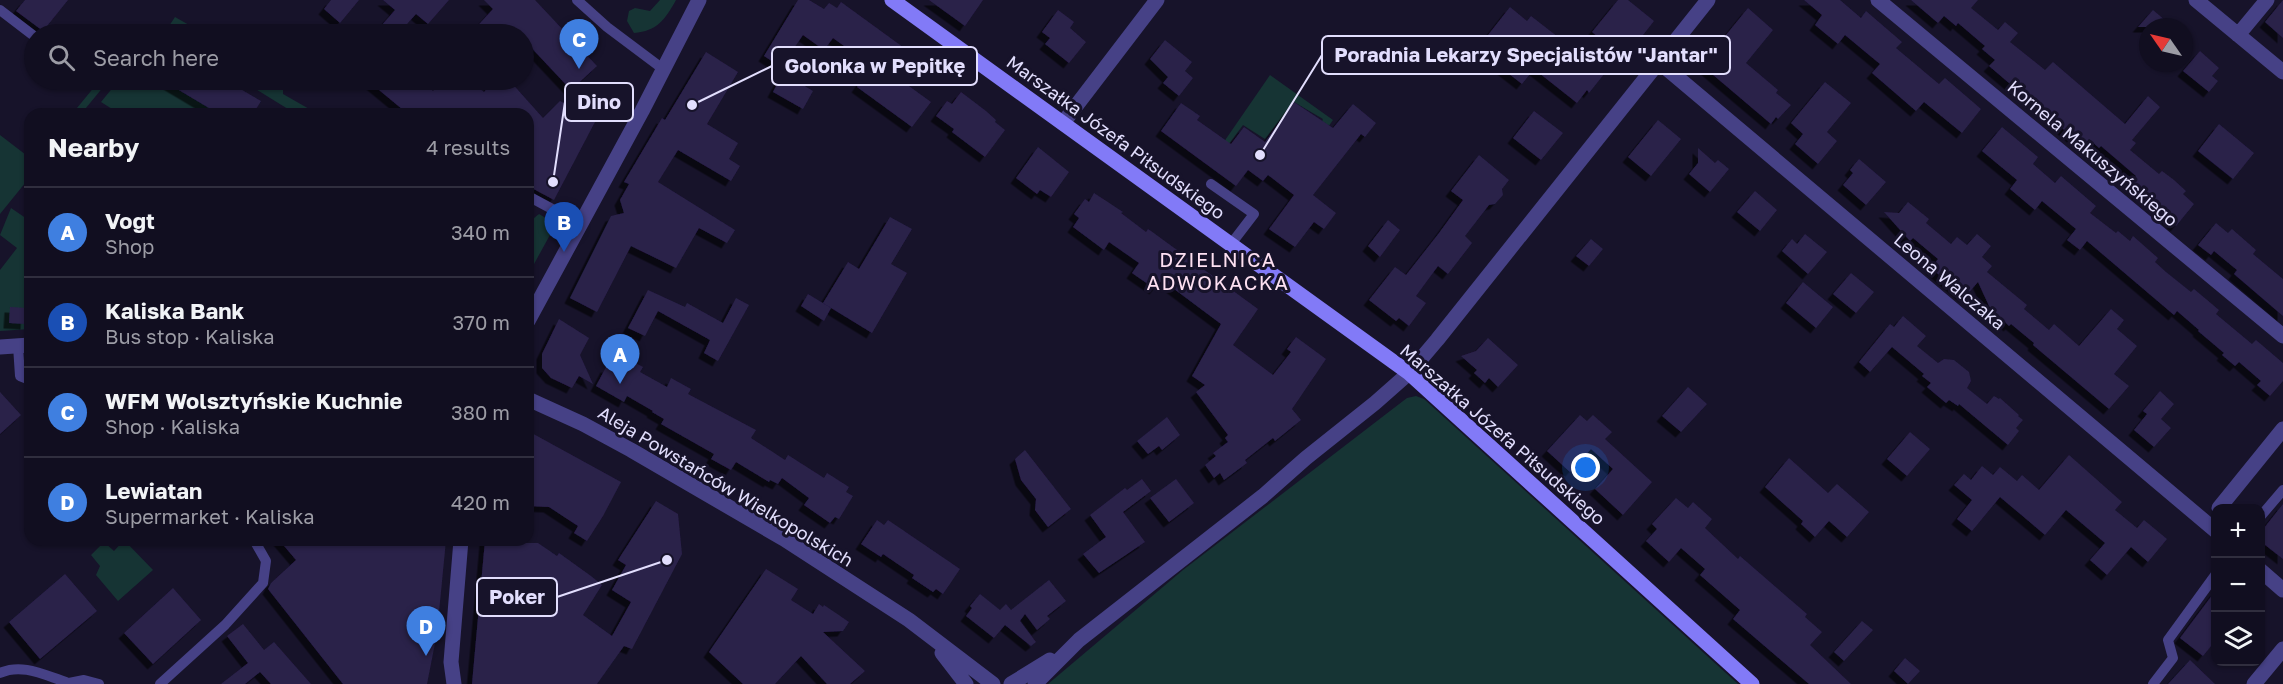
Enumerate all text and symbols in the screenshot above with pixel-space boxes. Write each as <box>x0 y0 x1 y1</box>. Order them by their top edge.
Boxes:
north arrow <box>2139 18 2193 72</box>
pin: C <box>560 20 598 69</box>
search box <box>24 24 534 90</box>
callout: Poradnia Lekarzy Specjalistów "Jantar" <box>1322 36 1730 74</box>
icon: search <box>45 41 78 74</box>
text: Poradnia Lekarzy Specjalistów "Jantar" <box>1334 42 1718 66</box>
text: Search here <box>93 44 219 71</box>
callout: Golonka w Pepitkę <box>772 47 977 85</box>
street label: Marszałka Józefa Piłsudskiego <box>1003 50 1229 224</box>
text: Golonka w Pepitkę <box>785 53 966 77</box>
street label: Kornela Makuszyńskiego <box>2003 75 2183 231</box>
callout: Dino <box>565 83 633 121</box>
text: Dino <box>577 89 621 113</box>
text: Nearby <box>48 132 139 163</box>
text: 4 results <box>426 135 510 159</box>
pin: B <box>544 202 584 252</box>
text: Vogt <box>105 207 155 234</box>
text: A <box>60 220 75 244</box>
text: 340 m <box>451 220 510 244</box>
street label: Leona Walczaka <box>1890 228 2010 334</box>
text: Shop <box>105 234 154 258</box>
district label: DZIELNICA ADWOKACKA <box>1147 247 1289 294</box>
text: Kaliska Bank <box>105 297 244 324</box>
text: B <box>60 310 75 334</box>
text: 370 m <box>453 310 510 334</box>
text: Bus stop · Kaliska <box>105 324 275 348</box>
pin: A <box>600 334 640 384</box>
street label: Marszałka Józefa Piłsudskiego <box>1396 339 1610 529</box>
text: WFM Wolsztyńskie Kuchnie <box>105 387 403 414</box>
text: C <box>60 400 75 424</box>
text: 380 m <box>451 400 510 424</box>
street label: Aleja Powstańców Wielkopolskich <box>595 401 857 571</box>
text: Shop · Kaliska <box>105 414 240 438</box>
your location <box>1571 453 1600 482</box>
text: Lewiatan <box>105 477 202 504</box>
text: D <box>60 490 75 514</box>
text: 420 m <box>451 490 510 514</box>
text: Supermarket · Kaliska <box>105 504 315 528</box>
map controls <box>2211 504 2265 666</box>
button: + <box>2211 504 2265 558</box>
button: − <box>2211 558 2265 612</box>
callout: Poker <box>477 578 557 616</box>
text: Poker <box>489 584 545 608</box>
pin: D <box>406 606 446 656</box>
button: layers <box>2211 612 2265 666</box>

